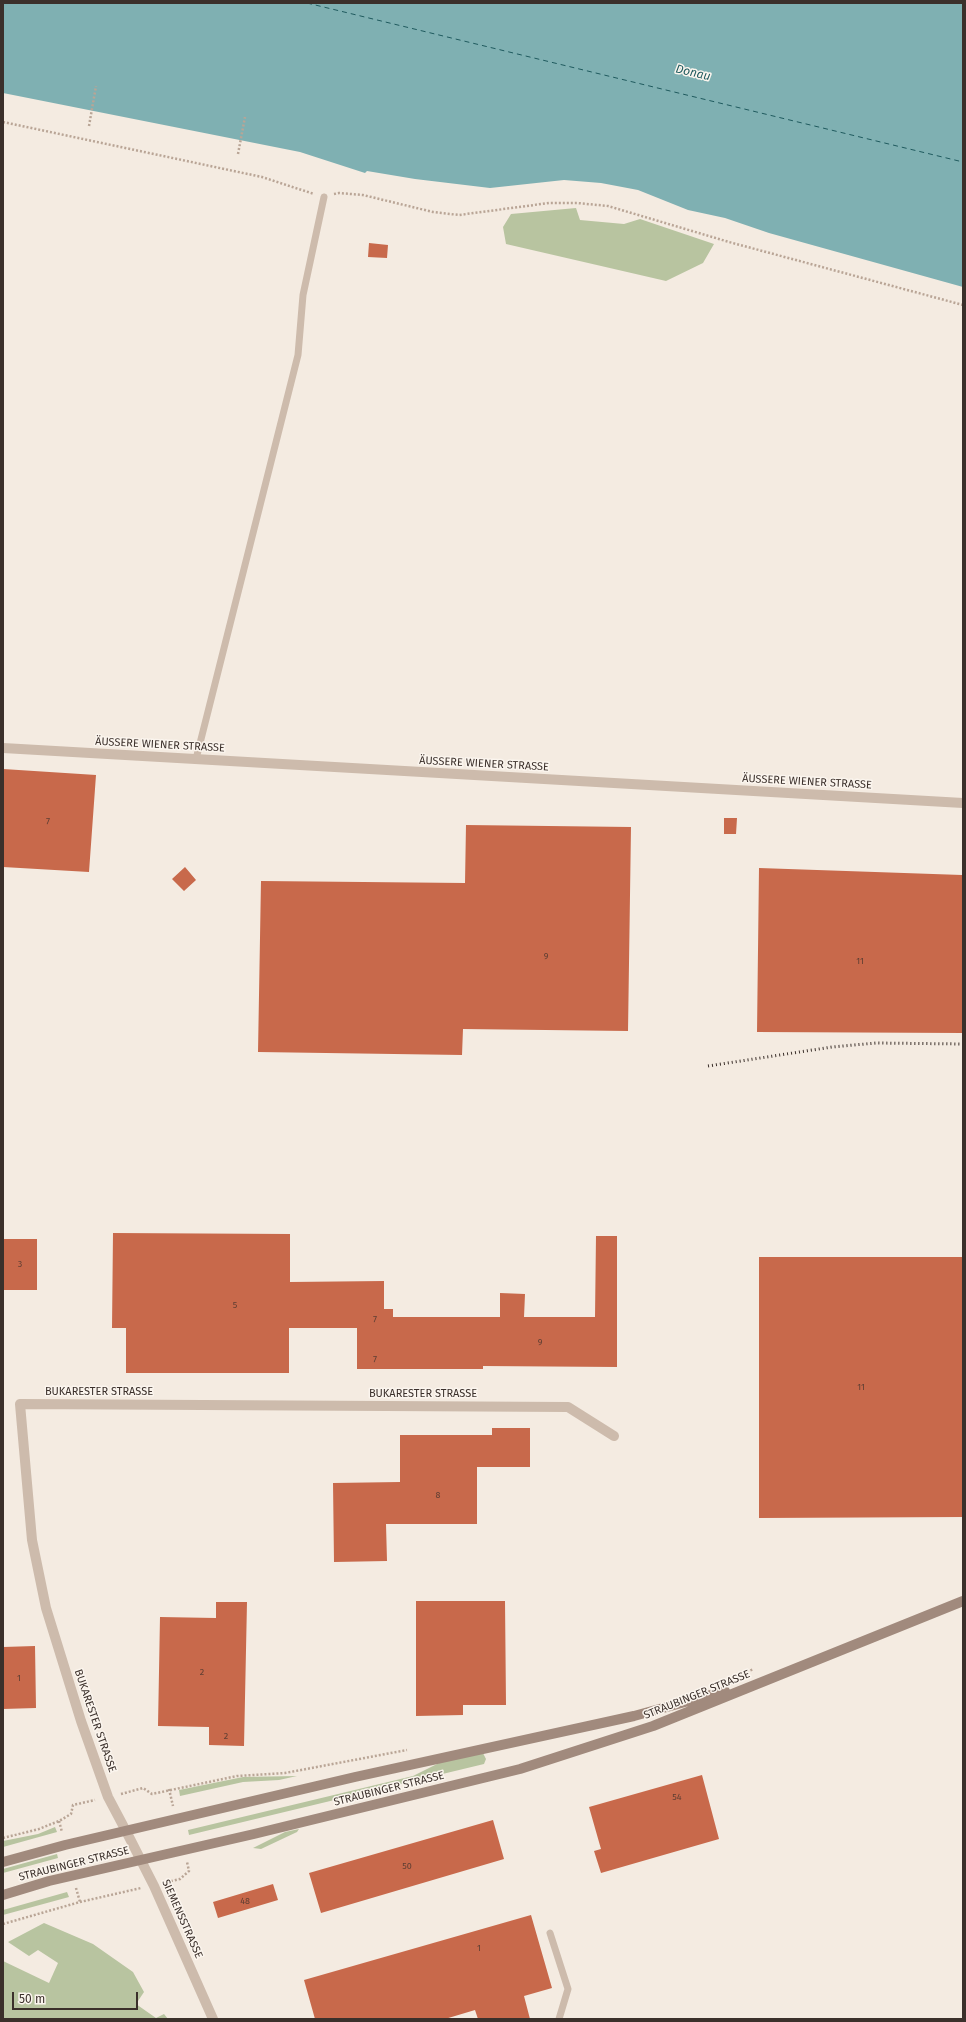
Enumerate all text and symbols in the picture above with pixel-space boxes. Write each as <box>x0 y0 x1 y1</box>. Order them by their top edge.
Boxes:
water label: Donau <box>674 62 712 84</box>
street label: ÄUSSERE WIENER STRASSE <box>95 735 225 755</box>
street label: ÄUSSERE WIENER STRASSE <box>419 754 549 774</box>
street label: ÄUSSERE WIENER STRASSE <box>742 772 872 792</box>
house number: 7 <box>46 816 50 826</box>
house number: 9 <box>544 951 548 961</box>
house number: 11 <box>856 956 864 966</box>
house number: 3 <box>18 1259 22 1269</box>
house number: 5 <box>233 1300 237 1310</box>
house number: 7 <box>373 1314 377 1324</box>
house number: 9 <box>538 1337 542 1347</box>
house number: 7 <box>373 1354 377 1364</box>
house number: 11 <box>857 1382 865 1392</box>
street label: BUKARESTER STRASSE <box>45 1385 153 1399</box>
street label: BUKARESTER STRASSE <box>369 1387 477 1401</box>
house number: 8 <box>436 1490 440 1500</box>
house number: 2 <box>200 1667 204 1677</box>
street label: BUKARESTER STRASSE <box>71 1668 119 1774</box>
street label: STRAUBINGER STRASSE <box>642 1668 752 1722</box>
house number: 1 <box>17 1673 21 1683</box>
house number: 2 <box>224 1731 228 1741</box>
street label: STRAUBINGER STRASSE <box>332 1769 446 1809</box>
house number: 54 <box>672 1792 682 1802</box>
street label: STRAUBINGER STRASSE <box>17 1844 131 1884</box>
house number: 50 <box>402 1861 412 1871</box>
street label: SIEMENSSTRASSE <box>159 1877 205 1961</box>
house number: 48 <box>240 1896 250 1906</box>
house number: 1 <box>477 1943 481 1953</box>
scale bar <box>14 1984 140 2010</box>
text: 50 m <box>19 1992 45 2006</box>

